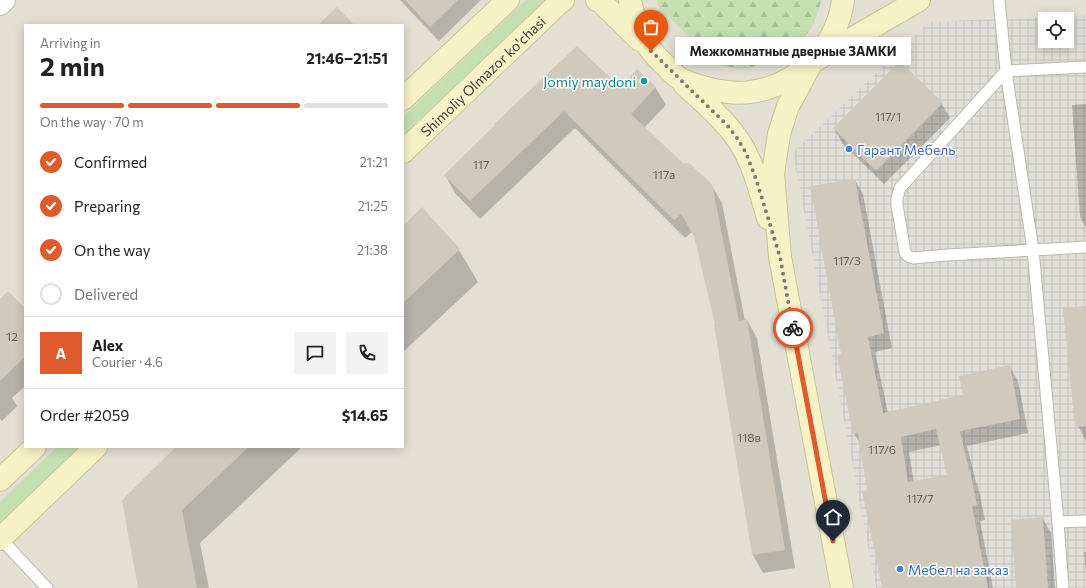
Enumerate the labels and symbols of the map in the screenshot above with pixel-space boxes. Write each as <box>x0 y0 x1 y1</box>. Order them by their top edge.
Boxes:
pin <box>634 10 668 51</box>
street label: Shimoliy Olmazor ko'chasi <box>416 12 549 140</box>
callout: Межкомнатные дверные ЗАМКИ <box>675 37 911 65</box>
place label: Jomiy maydoni <box>543 73 636 90</box>
marker: Jomiy maydoni <box>639 76 649 86</box>
house number: 117/1 <box>875 109 901 123</box>
place label: Гарант Мебель <box>857 141 956 158</box>
marker: Гарант Мебель <box>844 144 854 154</box>
house number: 117 <box>473 157 489 171</box>
house number: 117a <box>653 167 675 181</box>
house number: 117/3 <box>833 253 861 267</box>
courier <box>773 308 813 348</box>
house number: 12 <box>6 329 18 343</box>
house number: 118в <box>737 430 761 444</box>
house number: 117/6 <box>868 442 896 456</box>
house number: 117/7 <box>906 491 934 505</box>
pin <box>816 500 850 541</box>
place label: Мебел на заказ <box>908 561 1009 578</box>
marker: Мебел на заказ <box>895 564 905 574</box>

